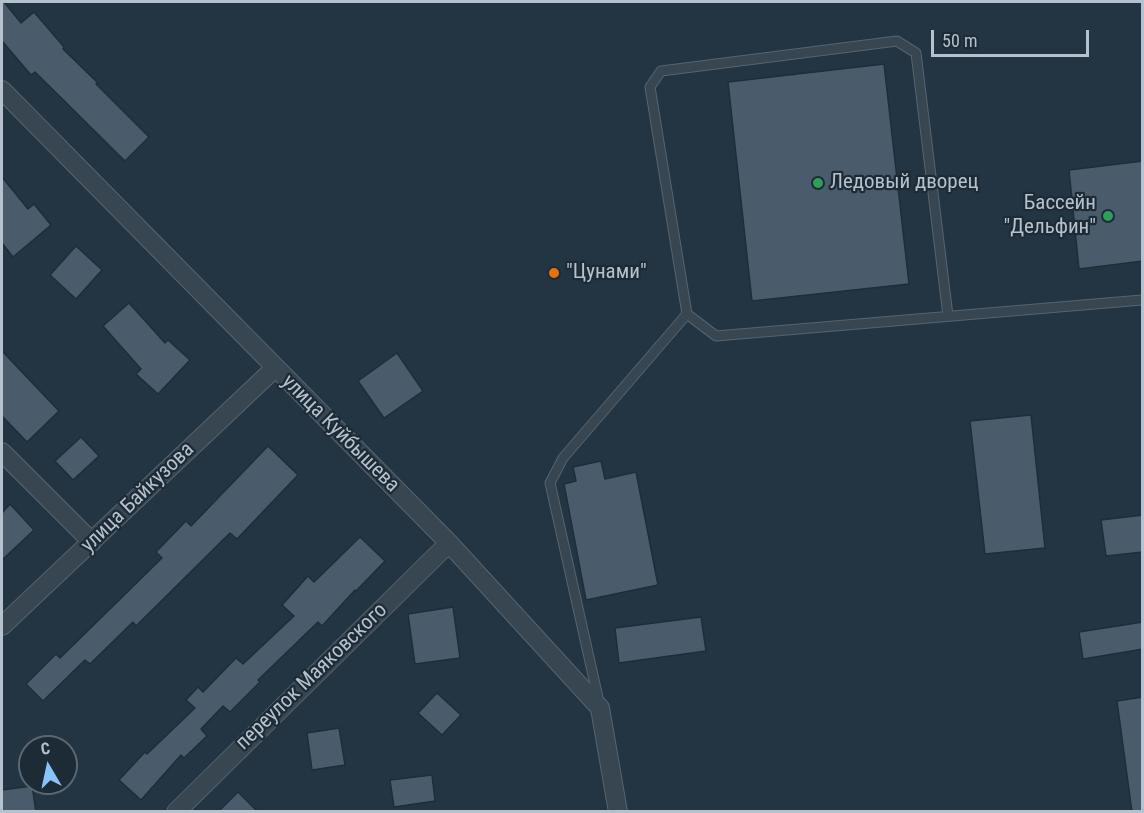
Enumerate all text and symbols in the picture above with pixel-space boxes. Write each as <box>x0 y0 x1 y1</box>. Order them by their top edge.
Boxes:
scale bar <box>934 18 1092 56</box>
text: 50 m <box>942 30 977 51</box>
place label: Ледовый дворец <box>830 170 979 196</box>
marker: Ледовый дворец <box>811 176 825 190</box>
place label: Бассейн "Дельфин" <box>1003 191 1096 241</box>
marker: Бассейн "Дельфин" <box>1101 209 1115 223</box>
place label: "Цунами" <box>566 260 647 286</box>
marker: "Цунами" <box>547 266 561 280</box>
street label: улица Куйбышева <box>276 370 404 498</box>
street label: улица Байкузова <box>76 438 200 558</box>
street label: переулок Маяковского <box>231 598 393 756</box>
north arrow <box>18 735 78 795</box>
text: С <box>39 739 51 759</box>

